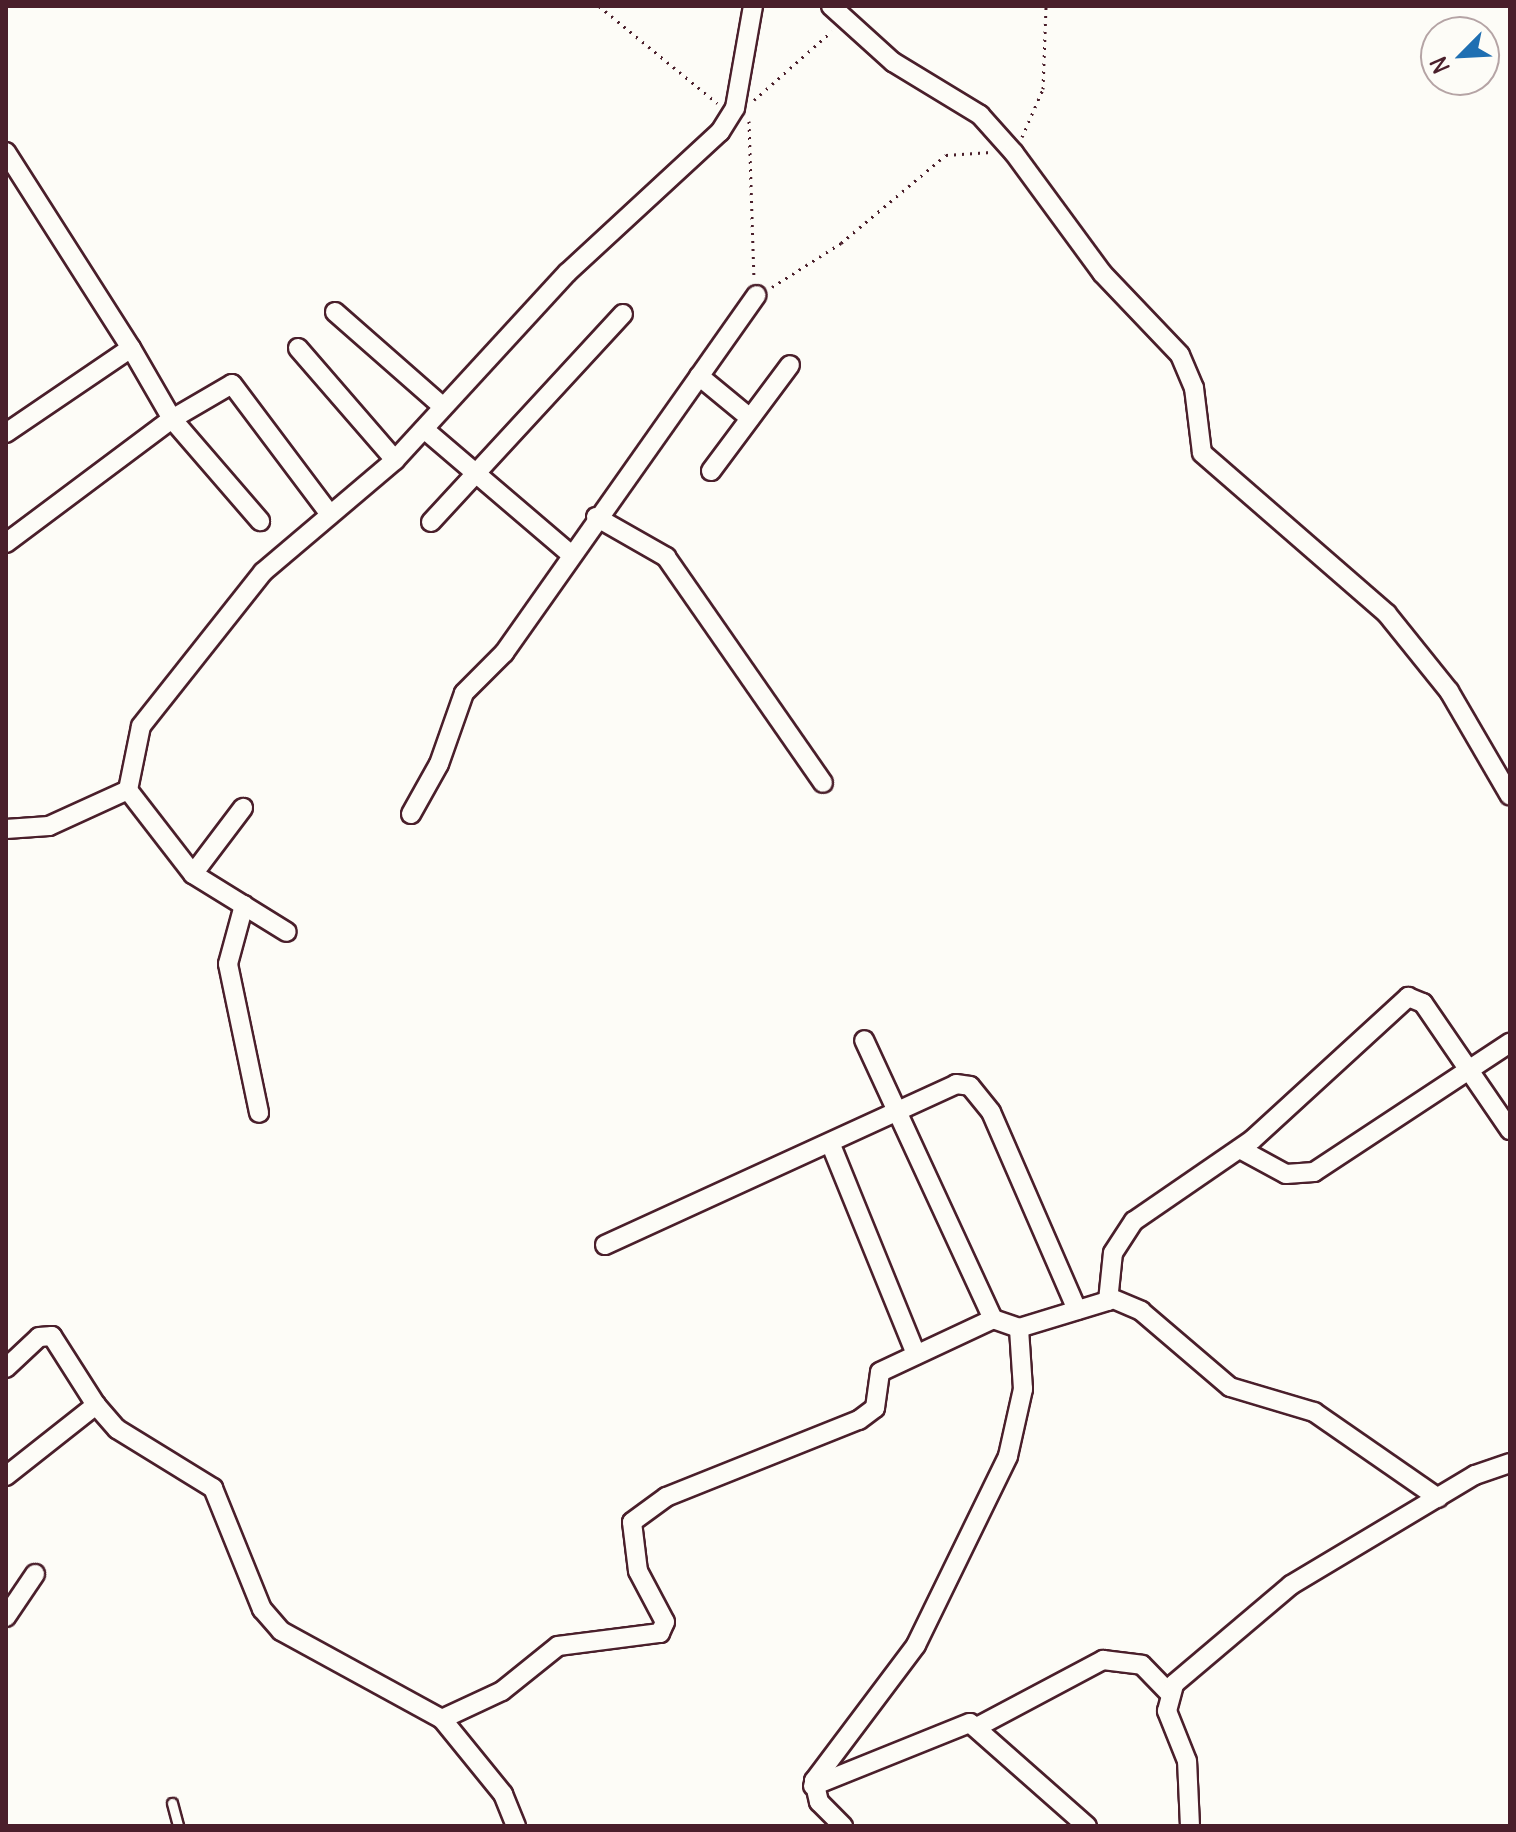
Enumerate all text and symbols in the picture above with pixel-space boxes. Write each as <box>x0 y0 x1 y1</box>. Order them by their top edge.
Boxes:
north arrow <box>1420 16 1500 96</box>
text: N <box>1424 52 1456 78</box>

